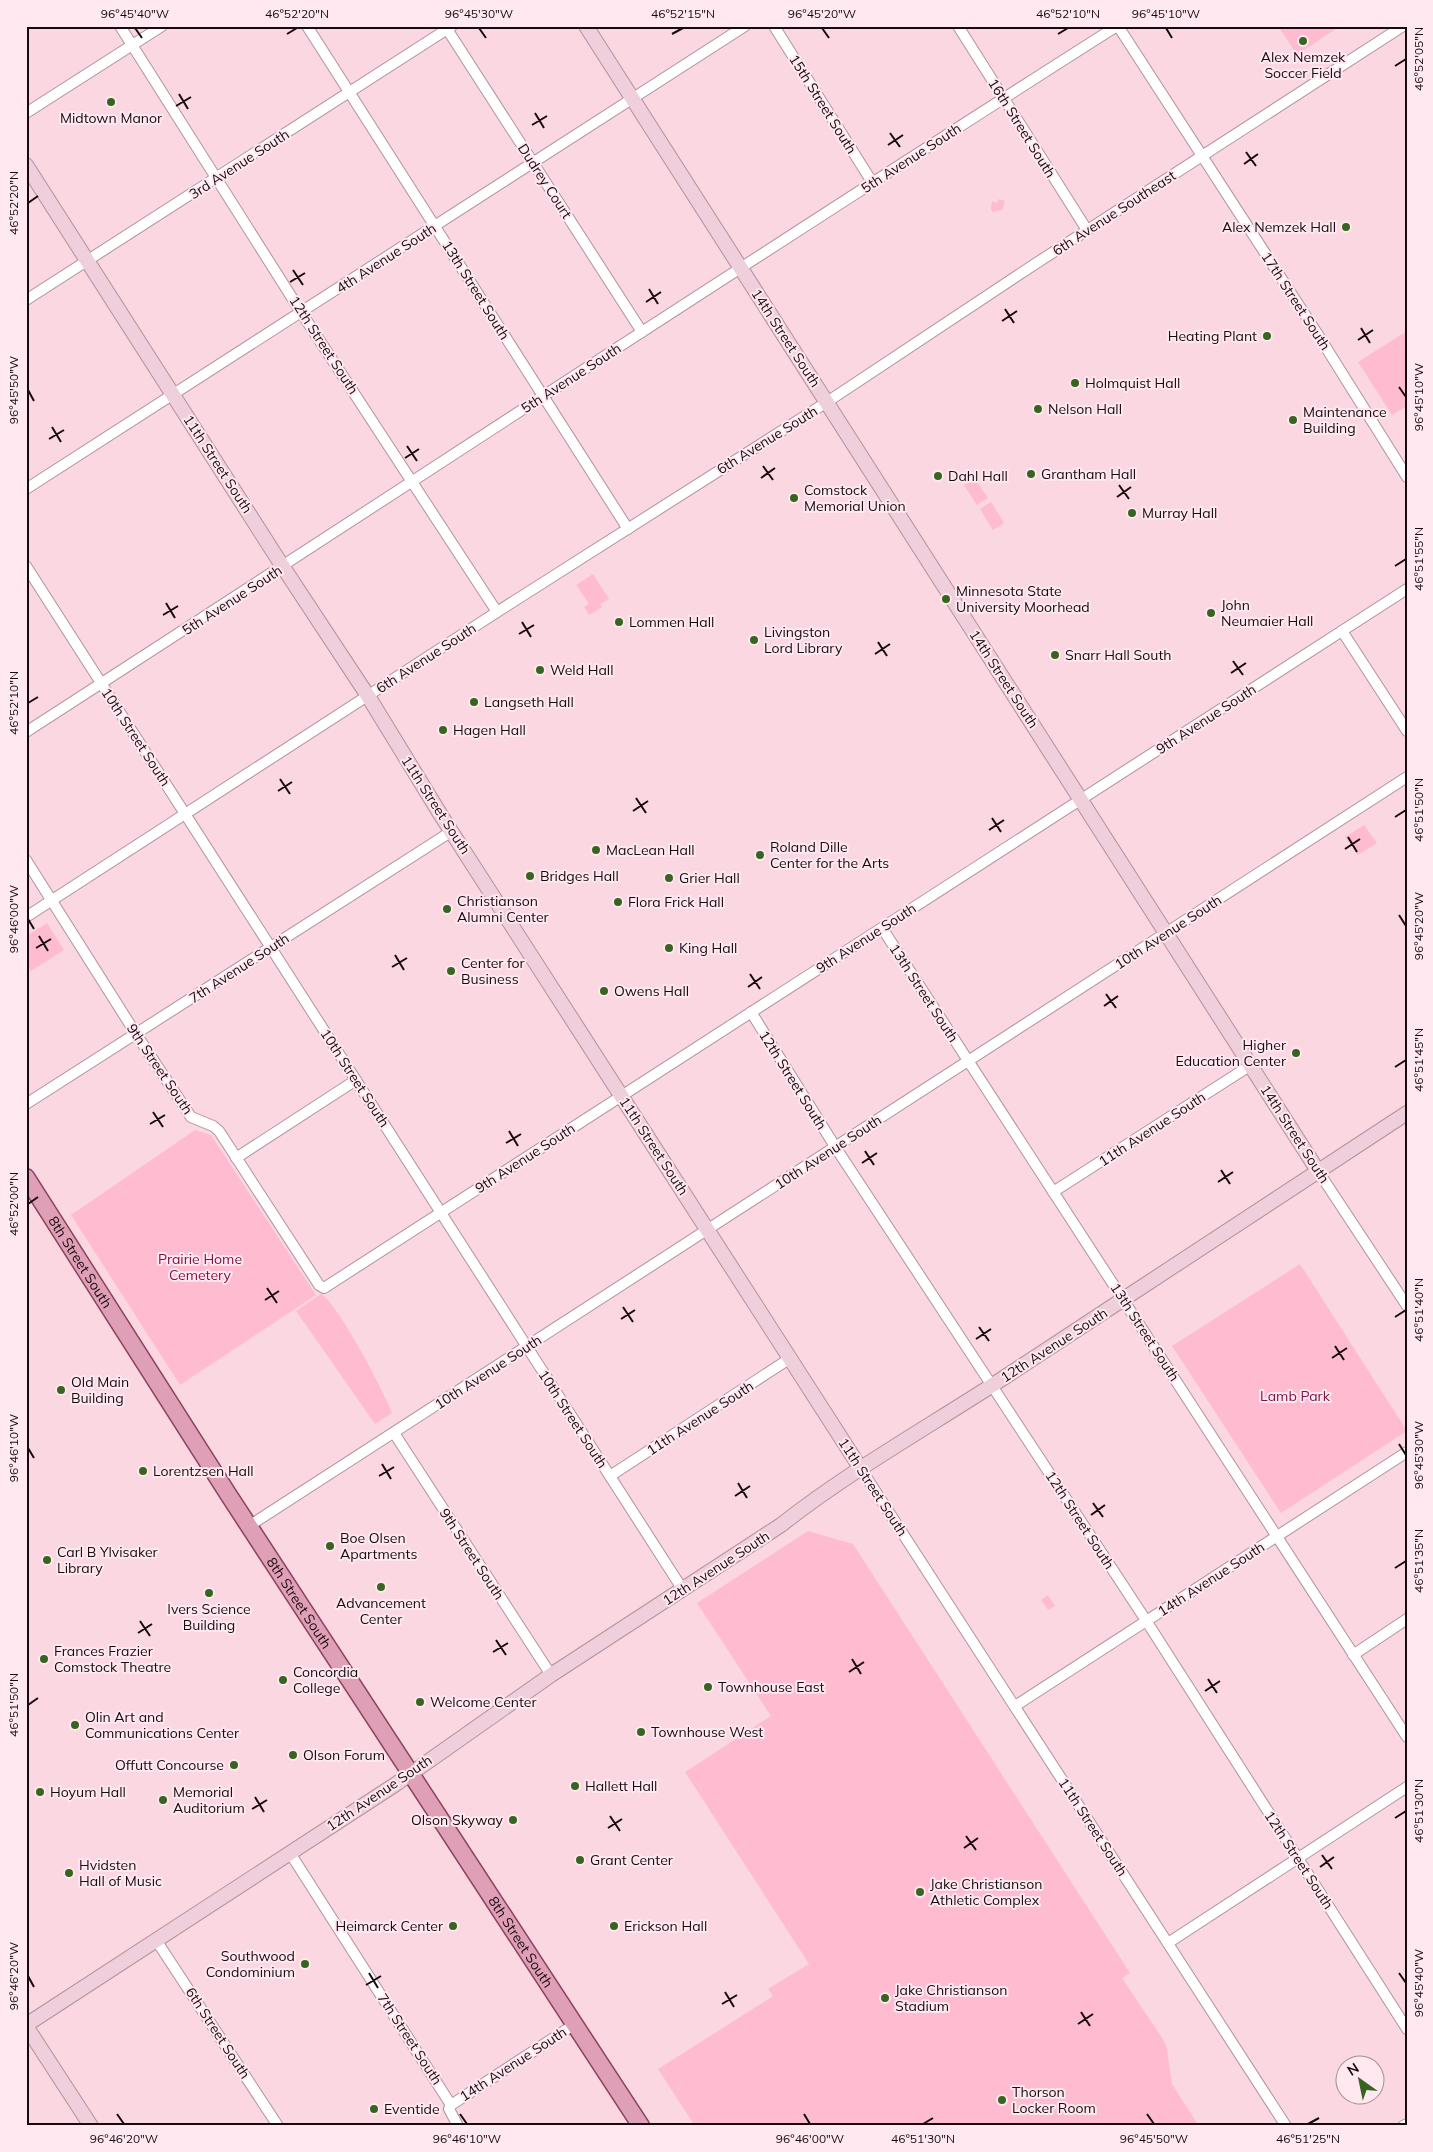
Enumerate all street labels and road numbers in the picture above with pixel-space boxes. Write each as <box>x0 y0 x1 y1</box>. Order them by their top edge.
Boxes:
street label: 15th Street South <box>785 51 861 157</box>
street label: 16th Street South <box>984 75 1060 181</box>
street label: 5th Avenue South <box>858 119 964 197</box>
street label: 3rd Avenue South <box>186 125 292 203</box>
street label: Dudrey Court <box>514 140 576 222</box>
street label: 6th Avenue Southeast <box>1049 166 1179 260</box>
street label: 4th Avenue South <box>333 219 439 297</box>
street label: 13th Street South <box>438 237 514 343</box>
street label: 17th Street South <box>1257 248 1335 354</box>
street label: 14th Street South <box>747 285 825 391</box>
street label: 12th Street South <box>285 292 363 398</box>
street label: 5th Avenue South <box>518 339 624 417</box>
street label: 6th Avenue South <box>713 402 821 478</box>
street label: 11th Street South <box>179 411 257 517</box>
street label: 5th Avenue South <box>179 561 285 639</box>
street label: 6th Avenue South <box>373 619 479 697</box>
street label: 14th Street South <box>965 626 1043 732</box>
street label: 9th Avenue South <box>1153 680 1259 758</box>
street label: 10th Street South <box>97 684 175 790</box>
street label: 11th Street South <box>397 752 475 858</box>
street label: 10th Avenue South <box>1111 891 1225 973</box>
street label: 9th Avenue South <box>813 899 919 977</box>
street label: 7th Avenue South <box>186 929 292 1007</box>
street label: 13th Street South <box>885 940 963 1046</box>
street label: 9th Street South <box>123 1020 197 1118</box>
street label: 10th Street South <box>316 1025 394 1131</box>
street label: 12th Street South <box>755 1027 831 1133</box>
street label: 14th Street South <box>1256 1081 1334 1187</box>
street label: 11th Avenue South <box>1095 1088 1209 1170</box>
street label: 11th Street South <box>615 1093 693 1199</box>
street label: 10th Avenue South <box>771 1111 885 1193</box>
street label: 9th Avenue South <box>472 1119 578 1197</box>
street label: 8th Street South <box>44 1213 116 1312</box>
street label: 13th Street South <box>1106 1279 1184 1385</box>
street label: 12th Avenue South <box>997 1304 1111 1386</box>
street label: 10th Avenue South <box>431 1331 545 1413</box>
street label: 10th Street South <box>534 1366 612 1472</box>
street label: 11th Avenue South <box>643 1377 757 1459</box>
street label: 11th Street South <box>834 1434 912 1540</box>
street label: 12th Street South <box>1041 1467 1119 1573</box>
street label: 9th Street South <box>436 1505 508 1603</box>
street label: 12th Avenue South <box>659 1527 773 1609</box>
street label: 14th Avenue South <box>1154 1538 1268 1620</box>
street label: 8th Street South <box>263 1554 336 1652</box>
street label: 12th Avenue South <box>323 1751 435 1835</box>
street label: 11th Street South <box>1054 1774 1132 1880</box>
street label: 12th Street South <box>1260 1807 1338 1913</box>
street label: 8th Street South <box>484 1893 557 1991</box>
street label: 6th Street South <box>182 1984 254 2082</box>
street label: 7th Street South <box>374 1990 446 2088</box>
street label: 14th Avenue South <box>456 2023 570 2105</box>

